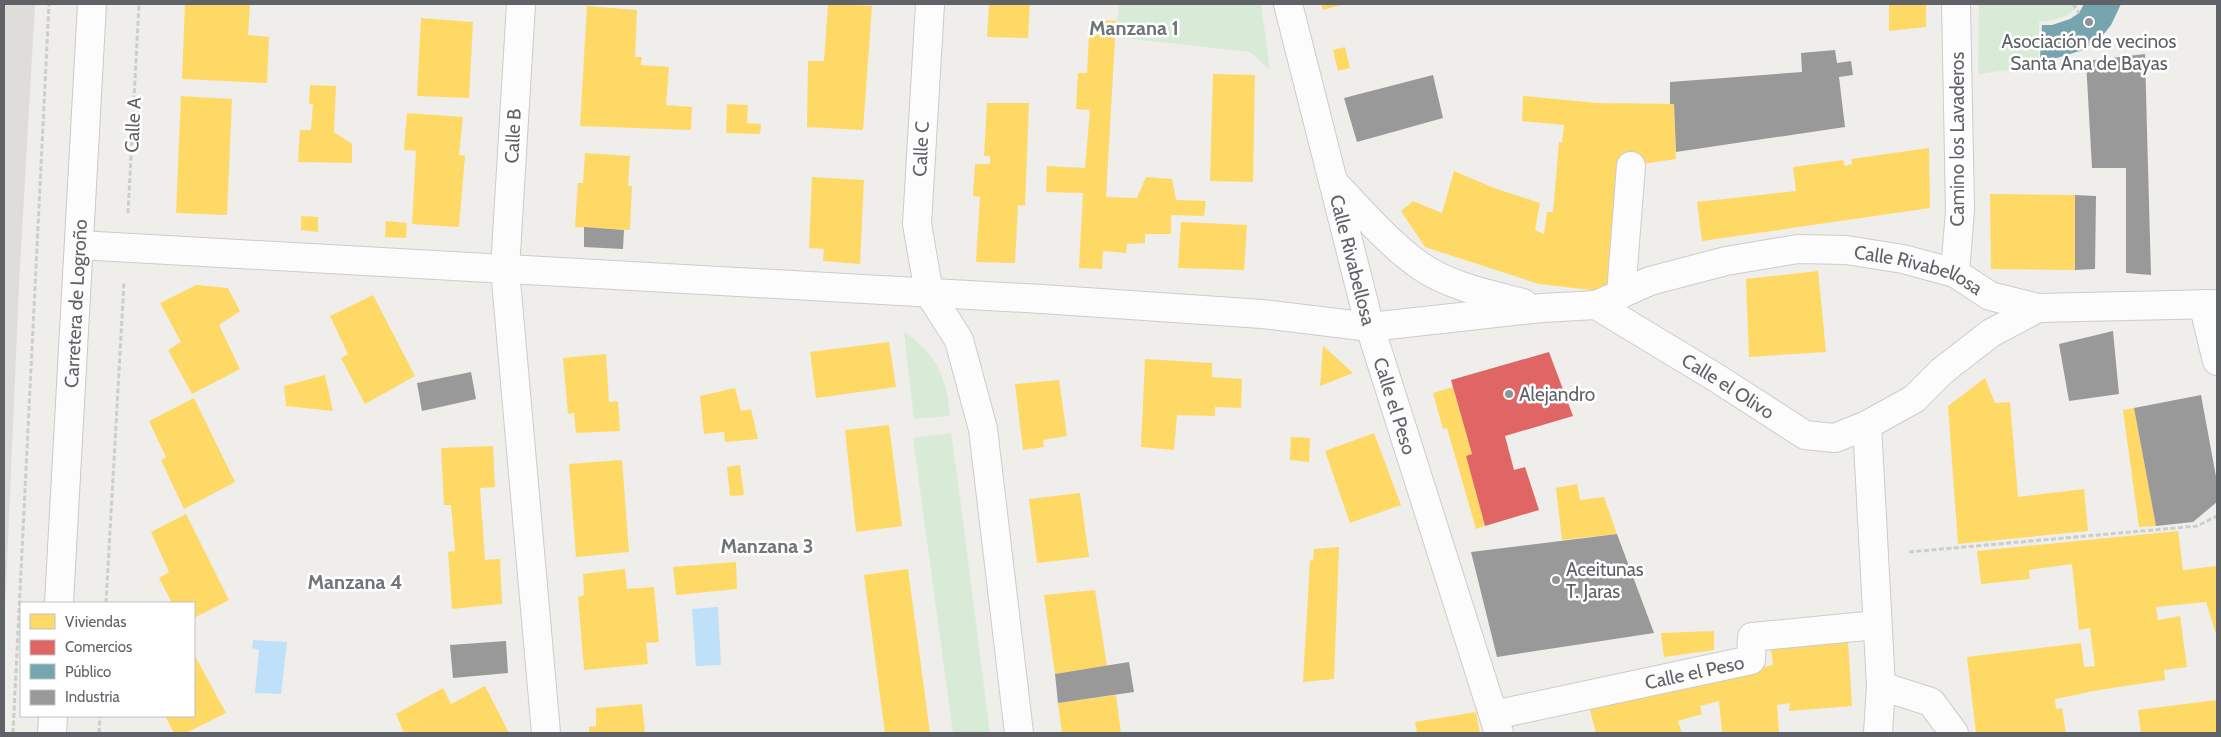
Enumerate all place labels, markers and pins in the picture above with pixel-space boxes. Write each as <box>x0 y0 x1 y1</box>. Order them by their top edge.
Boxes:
marker: Asociación de vecinos Santa Ana de Bayas <box>2083 16 2095 28</box>
place label: Asociación de vecinos Santa Ana de Bayas <box>2002 30 2177 75</box>
place label: Alejandro <box>1519 383 1595 406</box>
marker: Alejandro <box>1503 388 1515 400</box>
place label: Aceitunas T. Jaras <box>1566 558 1644 603</box>
marker: Aceitunas T. Jaras <box>1550 574 1562 586</box>

